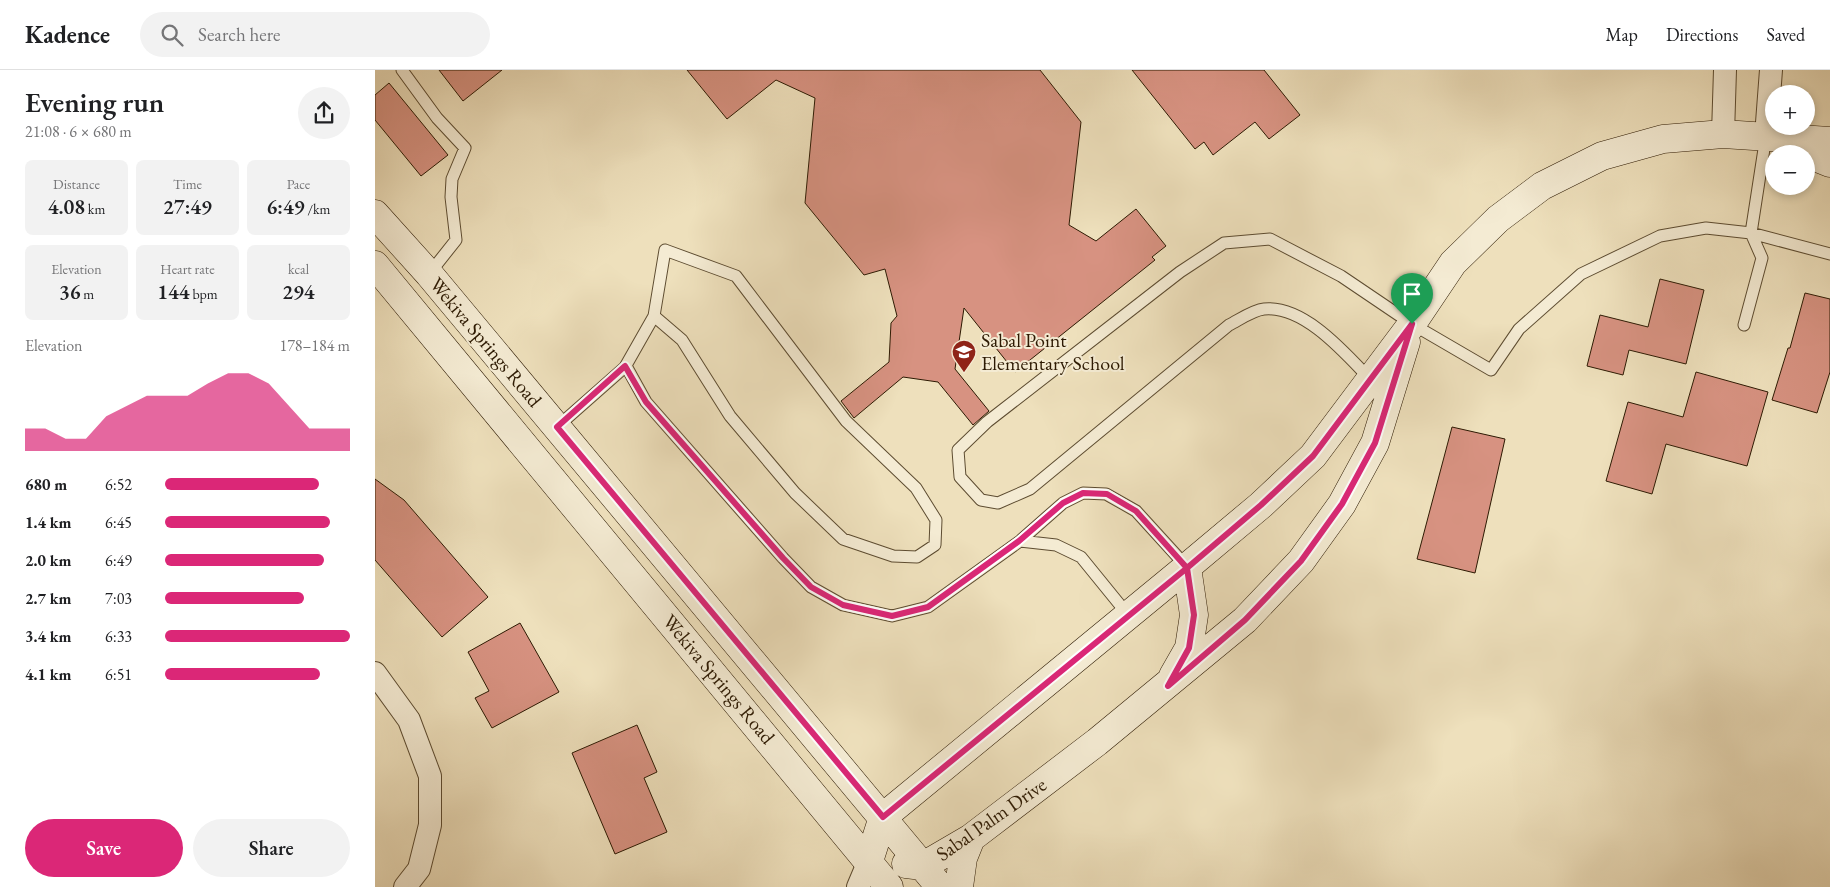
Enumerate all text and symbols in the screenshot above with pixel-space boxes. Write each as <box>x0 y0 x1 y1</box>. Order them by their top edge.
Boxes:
search box <box>140 12 490 57</box>
text: Kadence <box>25 19 110 50</box>
icon: search <box>158 21 186 49</box>
text: Search here <box>198 22 281 47</box>
text: Map <box>1606 23 1638 46</box>
text: Directions <box>1666 23 1738 46</box>
text: Saved <box>1766 23 1805 46</box>
text: Evening run <box>25 84 164 120</box>
map controls <box>1765 85 1815 195</box>
button: + <box>1765 85 1815 135</box>
button: share <box>298 87 350 139</box>
text: 21:08 · 6 × 680 m <box>25 121 132 142</box>
button: − <box>1765 145 1815 195</box>
text: Distance <box>53 175 100 193</box>
text: Time <box>173 175 202 193</box>
text: Pace <box>287 175 310 193</box>
text: 4.08 <box>48 193 85 220</box>
text: 27:49 <box>163 193 212 220</box>
text: 6:49 <box>267 193 305 220</box>
text: km <box>85 200 105 218</box>
text: /km <box>305 200 330 218</box>
text: Elevation <box>51 260 102 278</box>
text: Heart rate <box>160 260 215 278</box>
text: kcal <box>288 260 309 278</box>
street label: Wekiva Springs Road <box>424 272 548 413</box>
pin <box>1391 273 1433 324</box>
text: 36 <box>59 278 80 305</box>
text: 144 <box>157 278 190 305</box>
text: 294 <box>282 278 315 305</box>
icon: arrive <box>1398 280 1426 308</box>
text: m <box>80 285 94 303</box>
text: bpm <box>190 285 218 303</box>
place label: Sabal Point Elementary School <box>981 327 1125 376</box>
text: Elevation <box>25 335 83 356</box>
text: 178–184 m <box>279 335 350 356</box>
school or university icon: Sabal Point Elementary School <box>951 339 977 373</box>
text: 680 m <box>25 474 67 495</box>
text: 6:52 <box>105 474 132 495</box>
text: 1.4 km <box>25 512 71 533</box>
text: 6:45 <box>105 512 132 533</box>
text: 2.0 km <box>25 550 71 571</box>
text: 6:49 <box>105 550 132 571</box>
text: 2.7 km <box>25 588 71 609</box>
text: 7:03 <box>105 588 132 609</box>
street label: Wekiva Springs Road <box>657 609 781 750</box>
text: 3.4 km <box>25 626 71 647</box>
text: 6:33 <box>105 626 132 647</box>
text: 4.1 km <box>25 664 71 685</box>
text: 6:51 <box>105 664 132 685</box>
street label: Sabal Palm Drive <box>931 771 1051 867</box>
button: Save <box>25 819 183 877</box>
button: Share <box>193 819 350 877</box>

